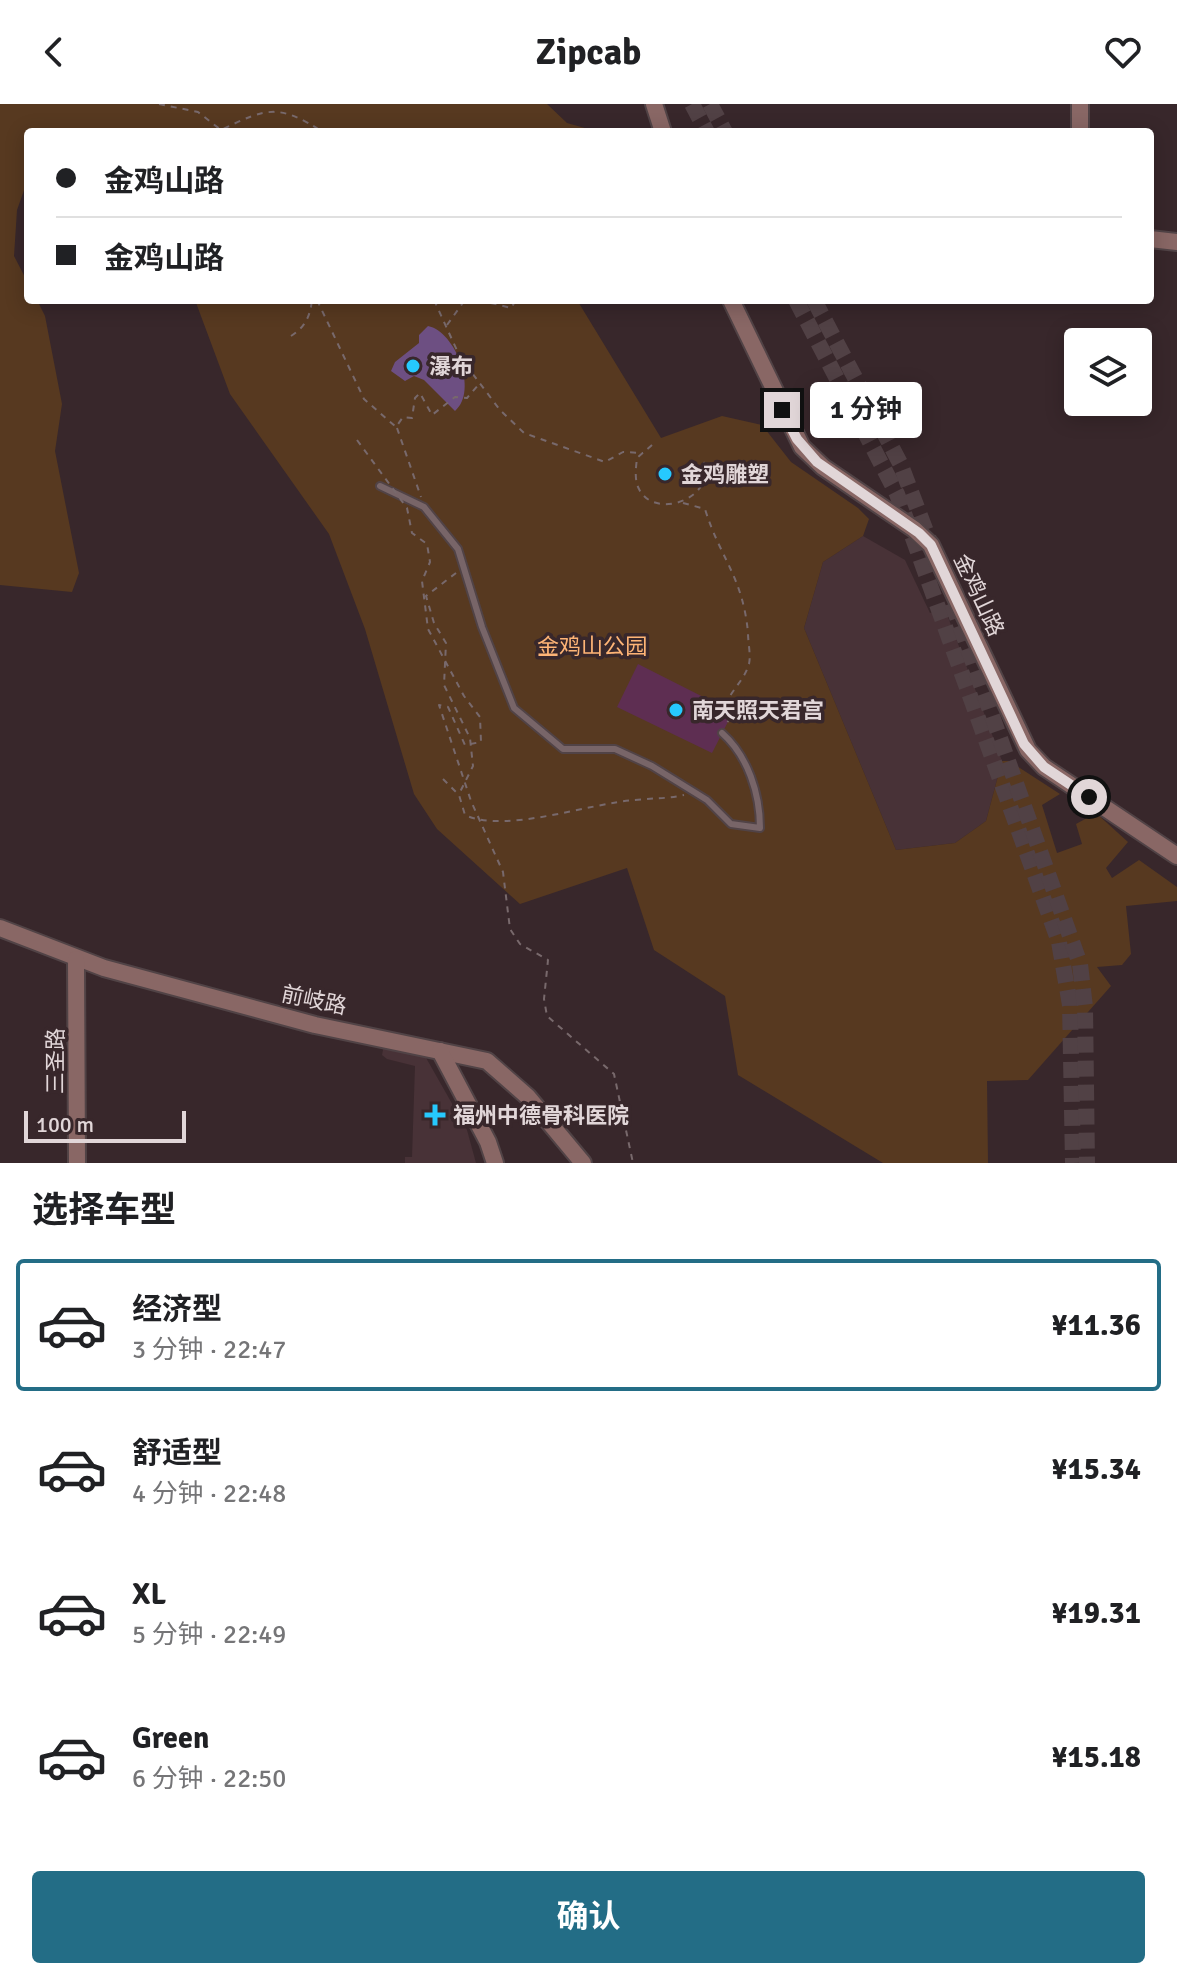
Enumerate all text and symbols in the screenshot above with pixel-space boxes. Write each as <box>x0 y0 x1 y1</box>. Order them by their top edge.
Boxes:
icon: back <box>32 30 76 74</box>
text: Zipcab <box>536 30 641 75</box>
icon: heart <box>1101 30 1145 74</box>
text: 金鸡山路 <box>104 163 224 200</box>
text: 金鸡山路 <box>104 240 224 277</box>
map controls <box>1064 328 1152 416</box>
button: layers <box>1064 328 1152 416</box>
place label: 瀑布 <box>429 353 473 380</box>
marker: 瀑布 <box>404 357 422 375</box>
callout: 1 分钟 <box>810 382 922 438</box>
route end <box>764 392 800 428</box>
text: 1 分钟 <box>830 394 902 426</box>
place label: 金鸡雕塑 <box>681 461 769 488</box>
marker: 金鸡雕塑 <box>656 465 674 483</box>
street label: 金鸡山路 <box>948 549 1010 641</box>
park label: 金鸡山公园 <box>537 633 647 660</box>
place label: 南天照天君宫 <box>692 697 824 724</box>
marker: 南天照天君宫 <box>667 701 685 719</box>
route start <box>1071 779 1107 815</box>
street label: 前岐路 <box>279 980 349 1020</box>
street label: 三圣路 <box>42 1028 69 1094</box>
place label: 福州中德骨科医院 <box>453 1102 629 1129</box>
marker: 福州中德骨科医院 <box>424 1104 446 1126</box>
scale bar <box>24 1107 186 1143</box>
text: 100 m <box>36 1111 94 1138</box>
text: 选择车型 <box>32 1188 176 1233</box>
icon: car <box>36 1289 108 1361</box>
text: 经济型 <box>132 1291 222 1328</box>
text: ¥11.36 <box>1051 1307 1141 1344</box>
text: 3 分钟 · 22:47 <box>132 1334 286 1366</box>
icon: car <box>36 1433 108 1505</box>
text: 舒适型 <box>132 1435 222 1472</box>
text: ¥15.34 <box>1051 1451 1141 1488</box>
text: 4 分钟 · 22:48 <box>132 1478 286 1510</box>
text: XL <box>132 1576 166 1613</box>
icon: car <box>36 1577 108 1649</box>
text: ¥19.31 <box>1051 1595 1141 1632</box>
text: 5 分钟 · 22:49 <box>132 1619 286 1651</box>
text: Green <box>132 1720 209 1757</box>
icon: car <box>36 1721 108 1793</box>
text: ¥15.18 <box>1051 1739 1141 1776</box>
text: 6 分钟 · 22:50 <box>132 1763 286 1795</box>
button: 确认 <box>32 1871 1145 1963</box>

